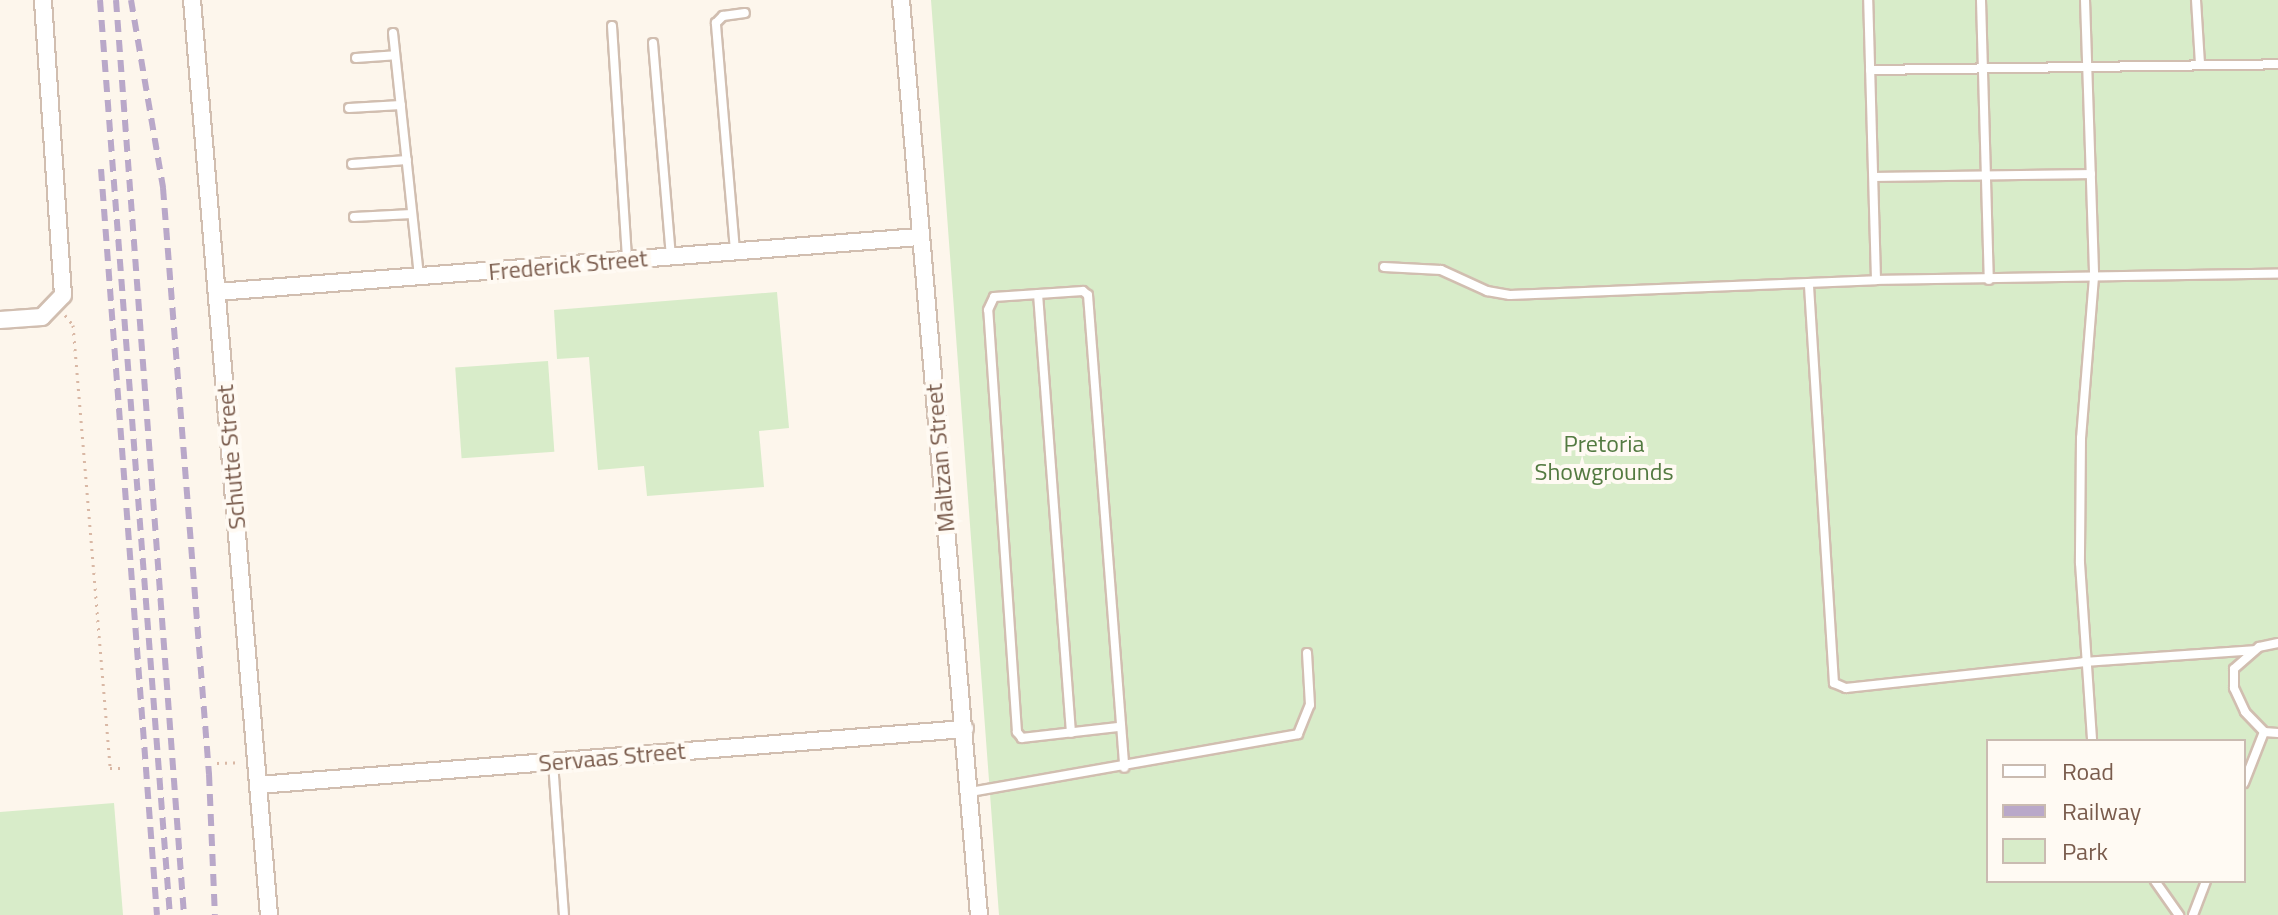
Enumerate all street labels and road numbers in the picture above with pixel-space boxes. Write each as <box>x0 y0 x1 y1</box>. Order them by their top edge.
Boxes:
street label: Frederick Street <box>487 244 649 286</box>
street label: Maltzan Street <box>919 382 961 534</box>
street label: Schutte Street <box>210 383 252 531</box>
street label: Servaas Street <box>537 736 687 778</box>

